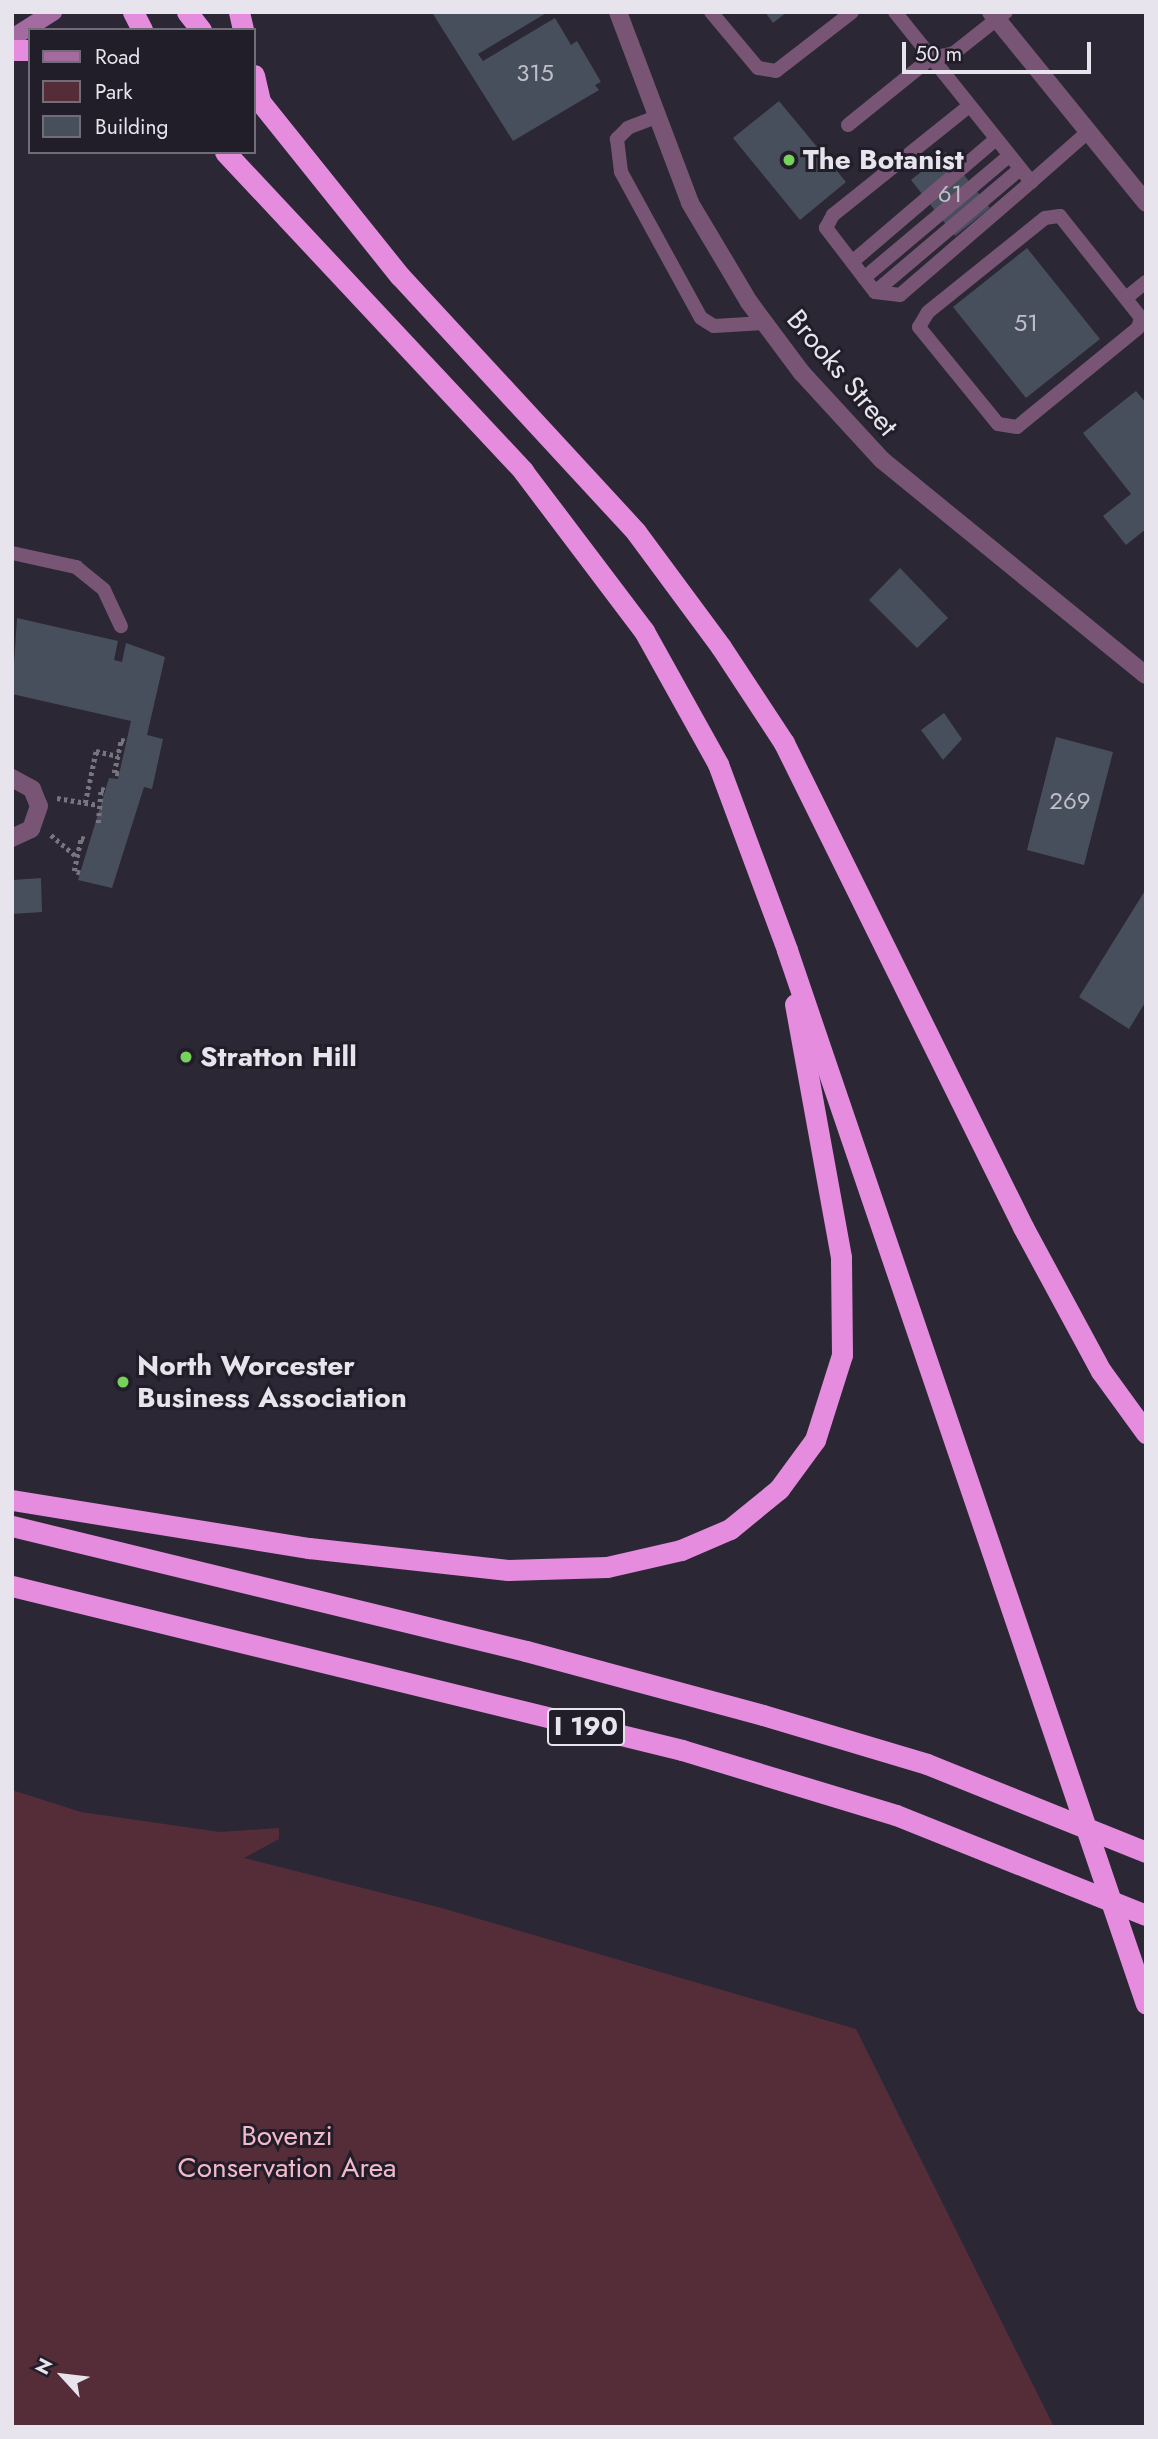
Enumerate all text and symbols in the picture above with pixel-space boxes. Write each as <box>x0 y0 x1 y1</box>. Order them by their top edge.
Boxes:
legend <box>28 28 256 154</box>
scale bar <box>906 28 1095 72</box>
text: 50 m <box>915 39 962 69</box>
text: Road <box>95 42 140 72</box>
house number: 315 <box>516 59 554 87</box>
text: Park <box>95 77 132 107</box>
text: Building <box>95 112 168 142</box>
place label: The Botanist <box>803 143 964 177</box>
marker: The Botanist <box>781 152 797 168</box>
house number: 61 <box>938 180 962 208</box>
street label: Brooks Street <box>780 303 904 443</box>
house number: 51 <box>1014 309 1038 337</box>
house number: 269 <box>1049 787 1091 815</box>
place label: Stratton Hill <box>200 1040 357 1074</box>
marker: Stratton Hill <box>178 1049 194 1065</box>
place label: North Worcester Business Association <box>137 1349 407 1415</box>
marker: North Worcester Business Association <box>115 1374 131 1390</box>
road number: I 190 <box>546 1704 626 1750</box>
park label: Bovenzi Conservation Area <box>177 2119 397 2185</box>
north arrow <box>28 2341 98 2411</box>
text: N <box>28 2353 59 2379</box>

